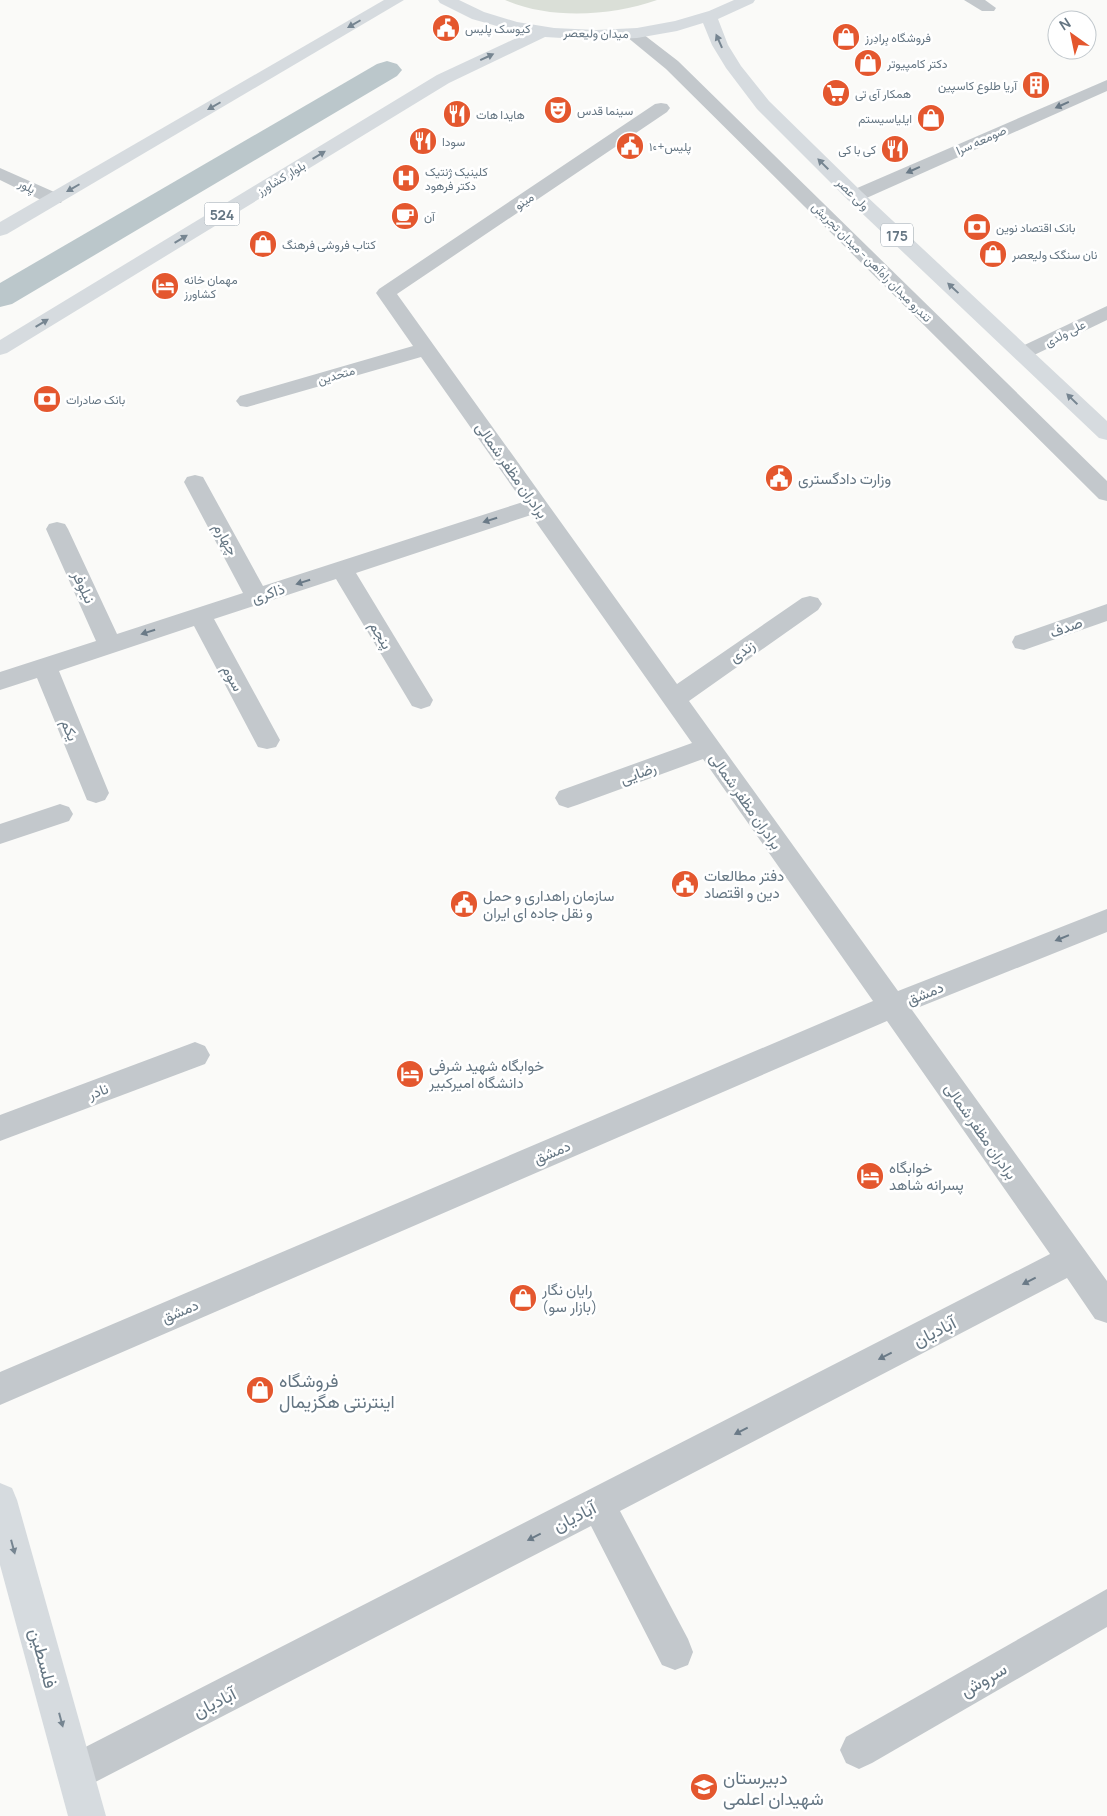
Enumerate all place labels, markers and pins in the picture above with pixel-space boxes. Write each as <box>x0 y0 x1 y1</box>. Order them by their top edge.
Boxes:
public building icon: کیوسک پلیس <box>431 13 461 43</box>
place label: کیوسک پلیس <box>465 20 531 37</box>
shop icon: فروشگاه بِرادِرز <box>831 22 861 52</box>
place label: فروشگاه بِرادِرز <box>864 29 931 46</box>
shop icon: دکتر کامپیوتر <box>853 48 883 78</box>
place label: دکتر کامپیوتر <box>886 55 948 72</box>
building icon: آریا طلوع کاسپین <box>1021 70 1051 100</box>
place label: آریا طلوع کاسپین <box>938 77 1018 95</box>
supermarket icon: همکار آی تی <box>821 78 851 108</box>
place label: همکار آی تی <box>855 85 911 102</box>
theatre icon: سینما قدس <box>543 95 573 125</box>
restaurant icon: هایدا هات <box>442 99 472 129</box>
place label: سینما قدس <box>577 102 633 119</box>
shop icon: ایلیاسیستم <box>916 103 946 133</box>
place label: هایدا هات <box>476 106 525 123</box>
place label: ایلیاسیستم <box>858 110 912 127</box>
restaurant icon: سودا <box>408 126 438 156</box>
public building icon: پلیس+۱۰ <box>615 131 645 161</box>
place label: سودا <box>442 133 465 150</box>
restaurant icon: کی با کی <box>880 134 910 164</box>
place label: پلیس+۱۰ <box>649 138 691 155</box>
place label: کی با کی <box>838 141 876 158</box>
hospital icon: کلینیک ژنتیک دکتر فرهود <box>391 163 421 193</box>
place label: کلینیک ژنتیک دکتر فرهود <box>425 163 488 194</box>
cafe icon: آن <box>390 201 420 231</box>
place label: آن <box>424 208 436 225</box>
bank icon: بانک اقتصاد نوین <box>962 212 992 242</box>
place label: بانک اقتصاد نوین <box>996 219 1076 236</box>
shop icon: کتاب فروشی فرهنگ <box>248 229 278 259</box>
place label: کتاب فروشی فرهنگ <box>282 236 376 253</box>
shop icon: نان سنگک ولیعصر <box>978 239 1008 269</box>
place label: نان سنگک ولیعصر <box>1011 246 1097 263</box>
hotel icon: مهمان خانه كشاورز <box>150 271 180 301</box>
place label: مهمان خانه كشاورز <box>183 271 238 302</box>
bank icon: بانک صادرات <box>32 384 62 414</box>
place label: بانک صادرات <box>66 391 125 408</box>
public building icon: وزارت دادگستری <box>764 463 794 493</box>
place label: وزارت دادگستری <box>798 468 891 489</box>
place label: دفتر مطالعات دین و اقتصاد <box>704 865 784 903</box>
public building icon: دفتر مطالعات دین و اقتصاد <box>670 869 700 899</box>
place label: سازمان راهداری و حمل و نقل جاده ای ایران <box>483 885 615 923</box>
public building icon: سازمان راهداری و حمل و نقل جاده ای ایران <box>449 889 479 919</box>
place label: خوابگاه شهید شرفی دانشگاه امیرکبیر <box>428 1055 544 1093</box>
hotel icon: خوابگاه شهید شرفی دانشگاه امیرکبیر <box>395 1059 425 1089</box>
place label: خوابگاه پسرانه شاهد <box>889 1157 964 1195</box>
hotel icon: خوابگاه پسرانه شاهد <box>855 1161 885 1191</box>
place label: رایان نگار (بازار سو) <box>541 1279 597 1317</box>
shop icon: رایان نگار (بازار سو) <box>508 1283 538 1313</box>
place label: فروشگاه اینترنتی هگزیمال <box>279 1368 395 1413</box>
shop icon: فروشگاه اینترنتی هگزیمال <box>245 1375 275 1405</box>
place label: دبیرستان شهیدان اعلمی <box>723 1765 824 1810</box>
school or university icon: دبیرستان شهیدان اعلمی <box>689 1772 719 1802</box>

